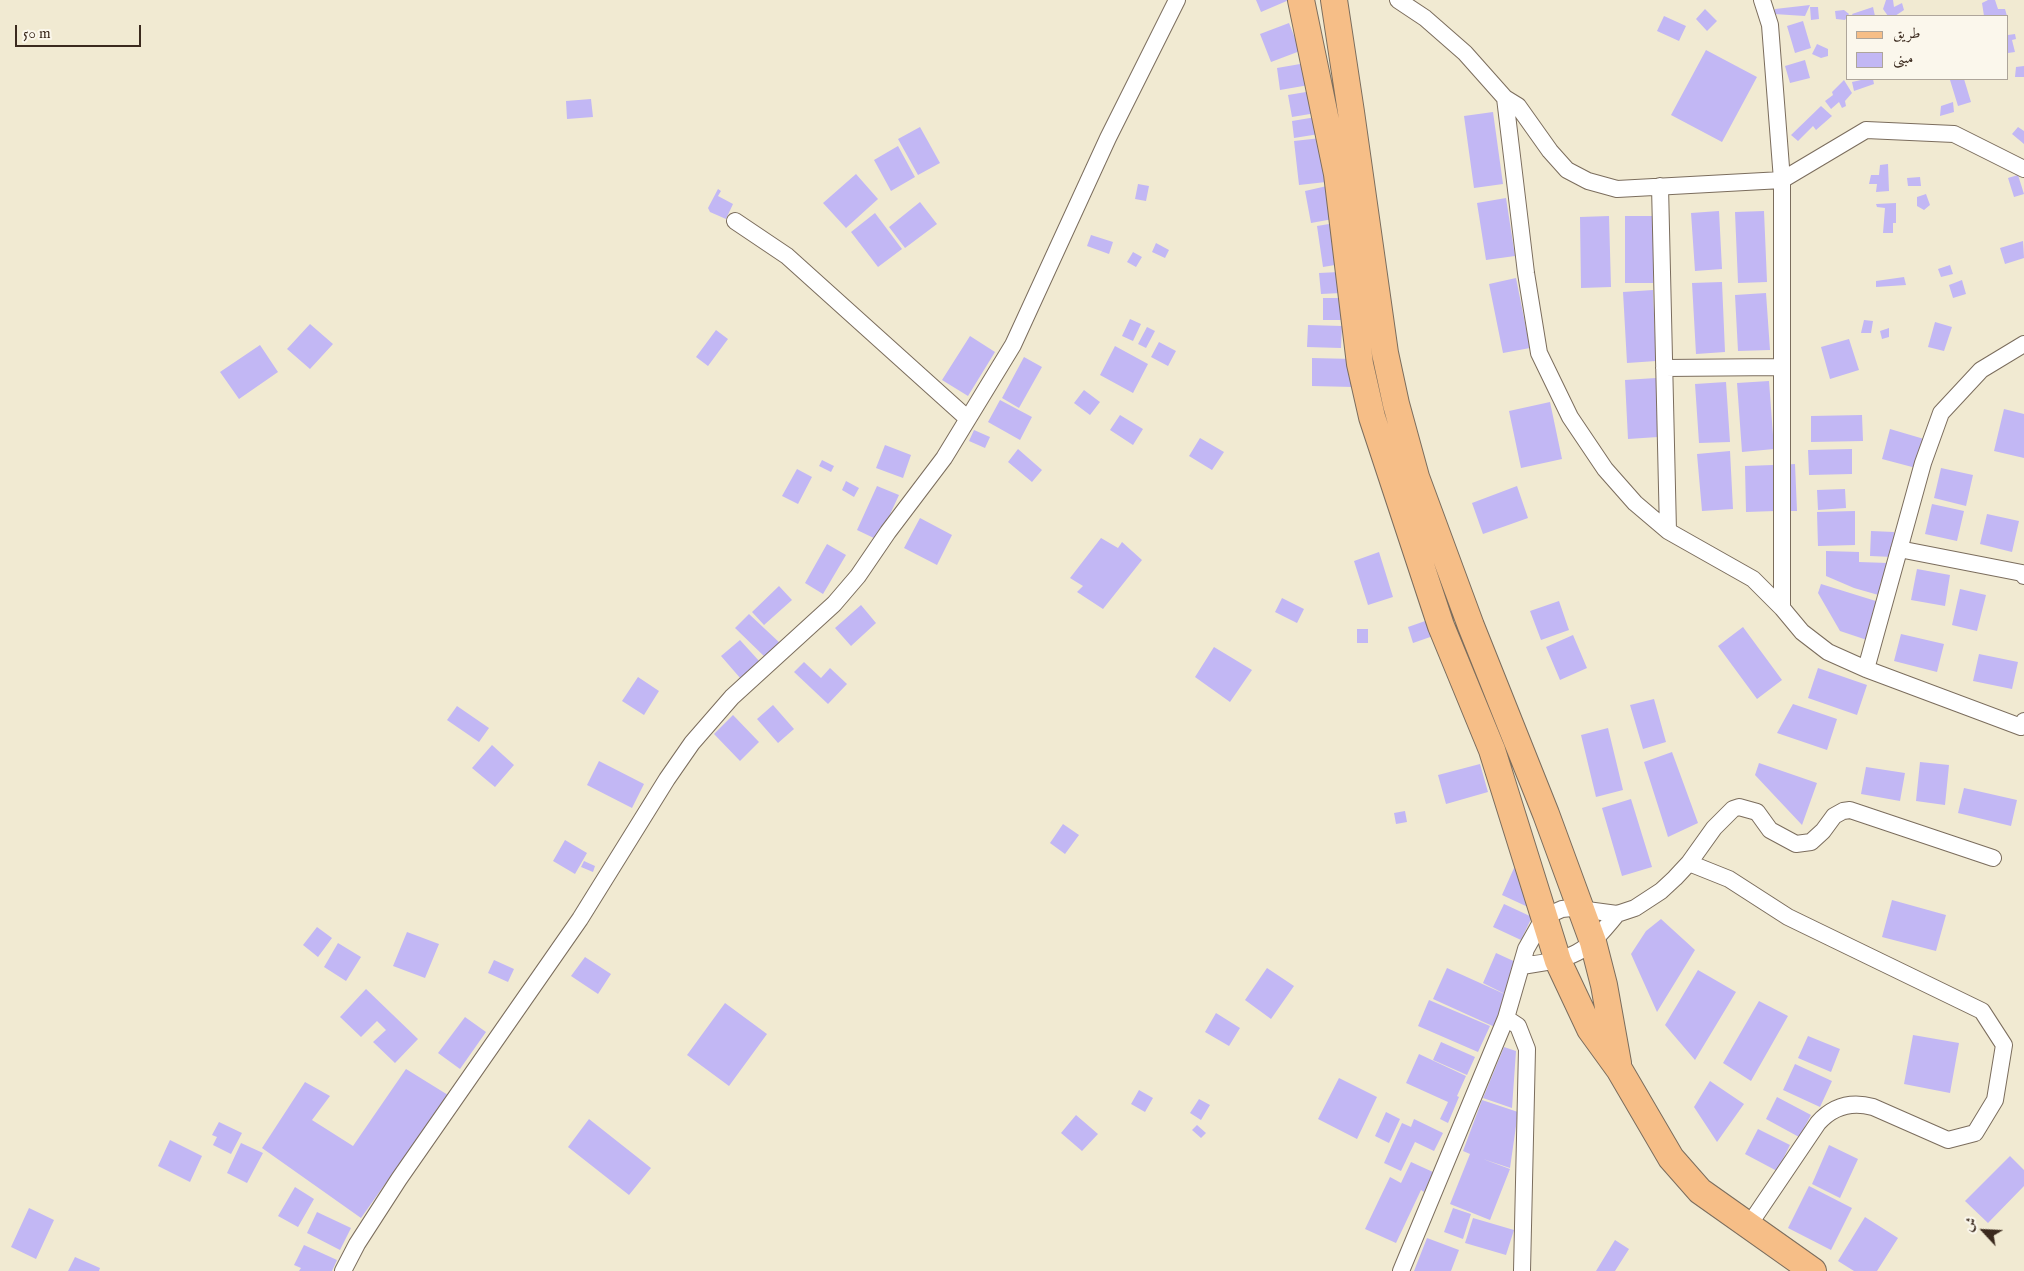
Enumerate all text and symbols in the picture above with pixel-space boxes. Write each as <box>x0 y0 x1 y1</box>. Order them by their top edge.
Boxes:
scale bar <box>18 15 144 47</box>
legend <box>1846 15 2009 80</box>
text: 50 m <box>23 24 51 43</box>
text: طريق <box>1893 24 1920 43</box>
text: مبنى <box>1893 49 1913 68</box>
north arrow <box>1959 1206 2009 1256</box>
text: ش <box>1959 1215 1981 1235</box>

